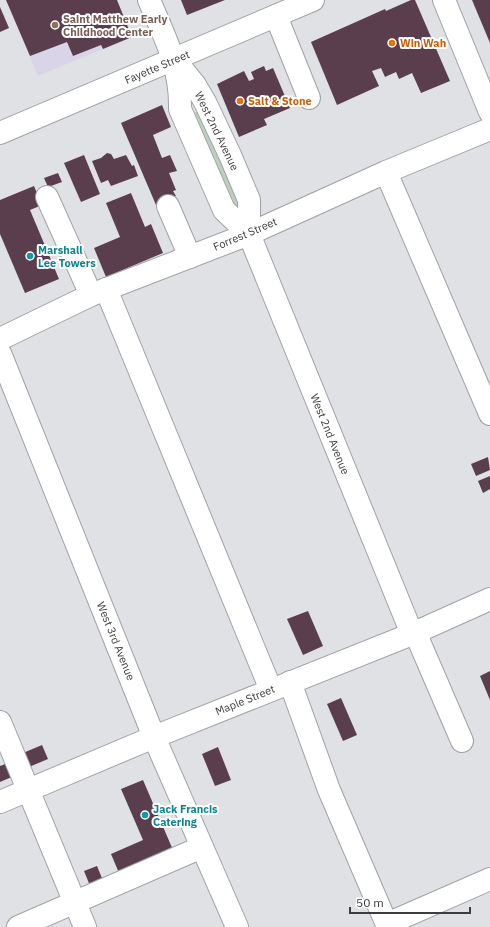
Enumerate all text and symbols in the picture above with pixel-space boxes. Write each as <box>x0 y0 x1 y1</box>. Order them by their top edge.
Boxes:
place label: Saint Matthew Early Childhood Center <box>63 12 167 39</box>
marker: Saint Matthew Early Childhood Center <box>50 20 60 30</box>
place label: Win Wah <box>400 36 446 50</box>
marker: Win Wah <box>387 38 397 48</box>
street label: Fayette Street <box>122 47 192 87</box>
street label: West 2nd Avenue <box>192 89 242 173</box>
place label: Salt & Stone <box>248 94 312 108</box>
marker: Salt & Stone <box>235 96 245 106</box>
street label: Forrest Street <box>211 214 279 254</box>
place label: Marshall Lee Towers <box>38 243 96 270</box>
marker: Marshall Lee Towers <box>25 251 35 261</box>
street label: West 2nd Avenue <box>307 392 353 476</box>
street label: West 3rd Avenue <box>94 600 138 682</box>
street label: Maple Street <box>213 682 277 718</box>
place label: Jack Francis Catering <box>153 802 218 829</box>
marker: Jack Francis Catering <box>140 810 150 820</box>
scale bar <box>350 889 470 915</box>
text: 50 m <box>356 895 384 910</box>

